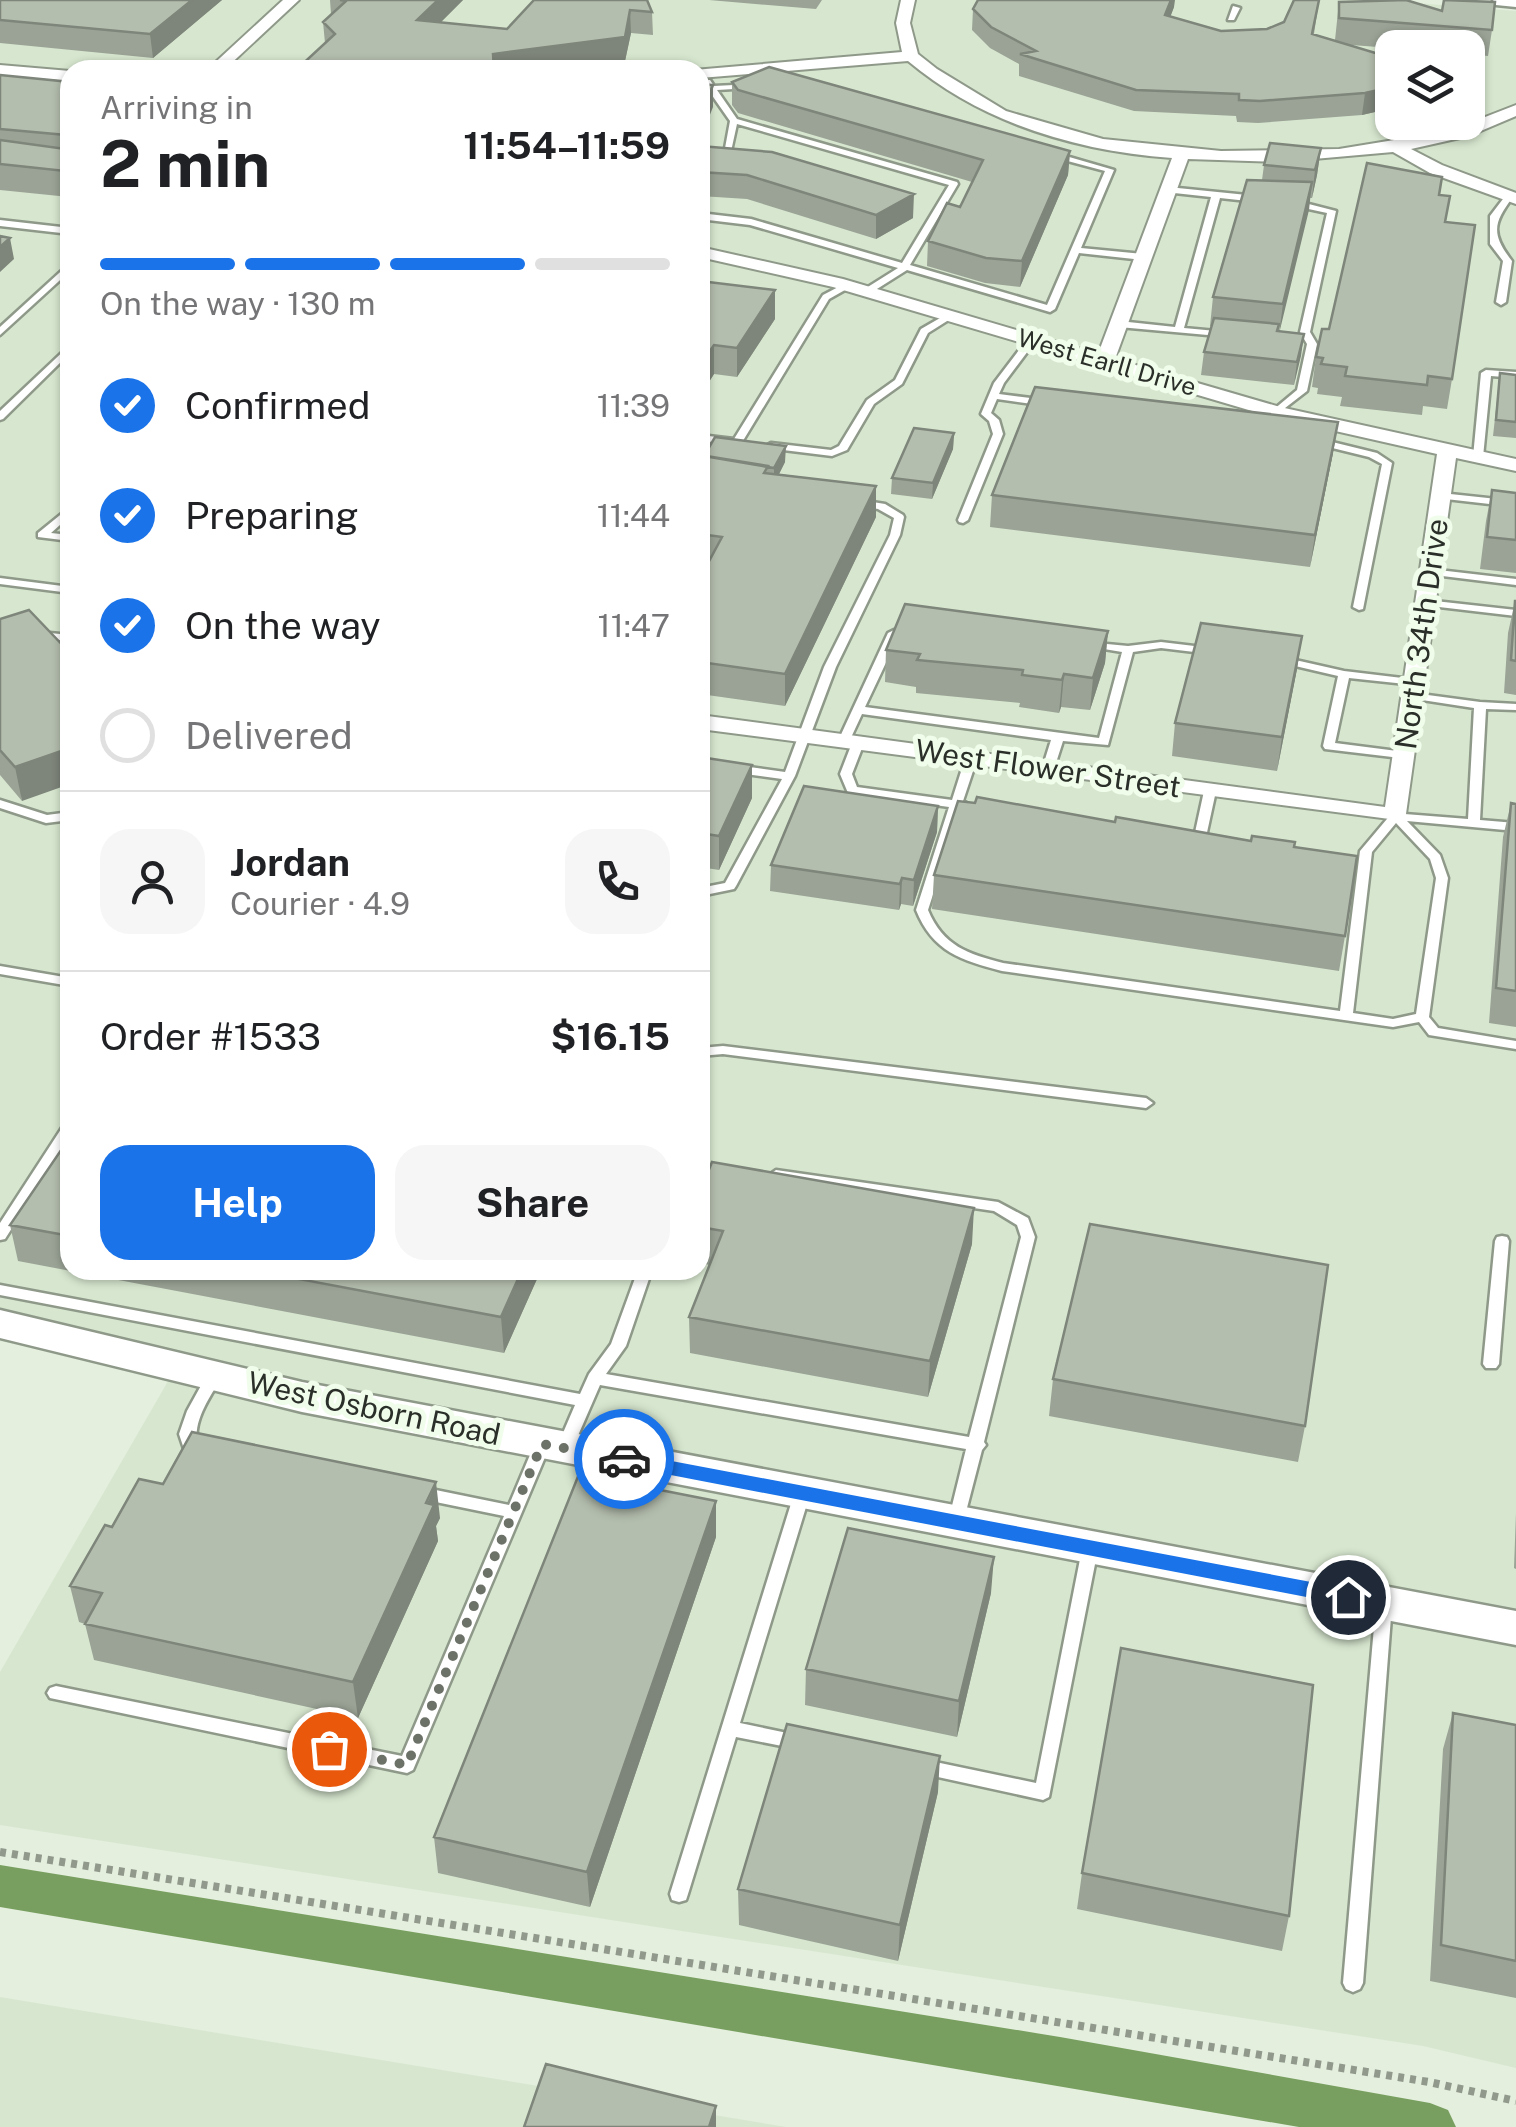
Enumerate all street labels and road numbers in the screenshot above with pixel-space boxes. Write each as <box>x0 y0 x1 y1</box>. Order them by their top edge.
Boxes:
street label: West Earll Drive <box>1014 322 1200 402</box>
street label: North 34th Drive <box>1387 516 1455 752</box>
street label: West Flower Street <box>913 732 1183 804</box>
street label: West Osborn Road <box>245 1364 504 1452</box>

